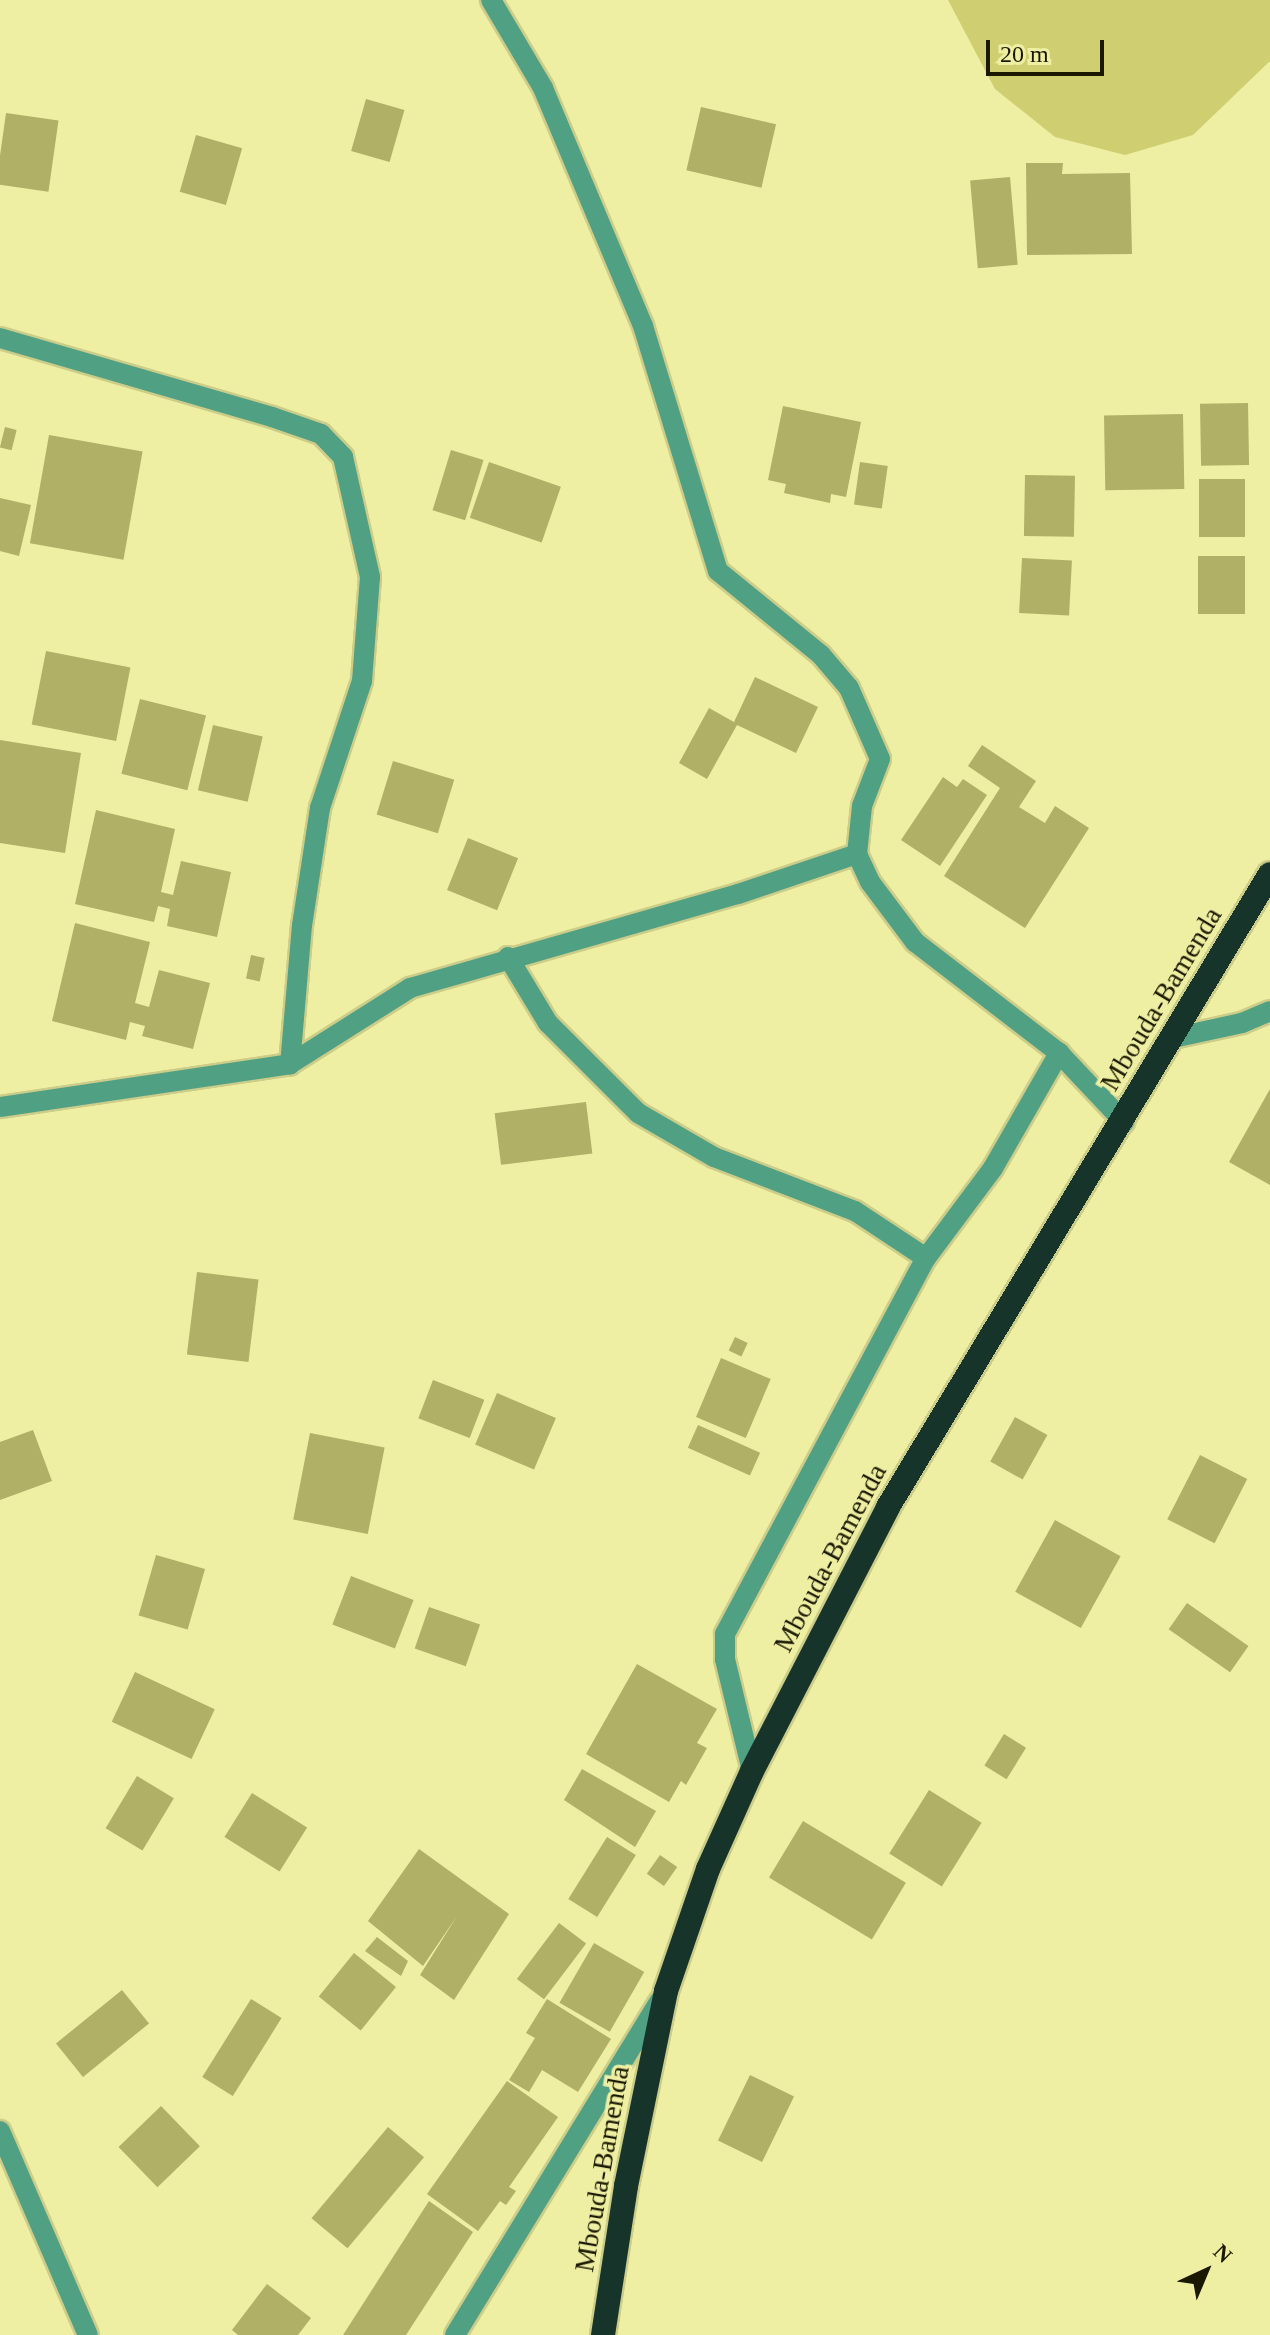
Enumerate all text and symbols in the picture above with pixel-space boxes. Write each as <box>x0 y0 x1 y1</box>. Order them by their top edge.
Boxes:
scale bar <box>990 24 1108 74</box>
text: 20 m <box>1000 41 1049 67</box>
street label: Mbouda-Bamenda <box>1093 901 1229 1097</box>
street label: Mbouda-Bamenda <box>766 1458 894 1658</box>
street label: Mbouda-Bamenda <box>567 2063 637 2275</box>
north arrow <box>1166 2231 1246 2311</box>
text: N <box>1209 2239 1237 2268</box>

